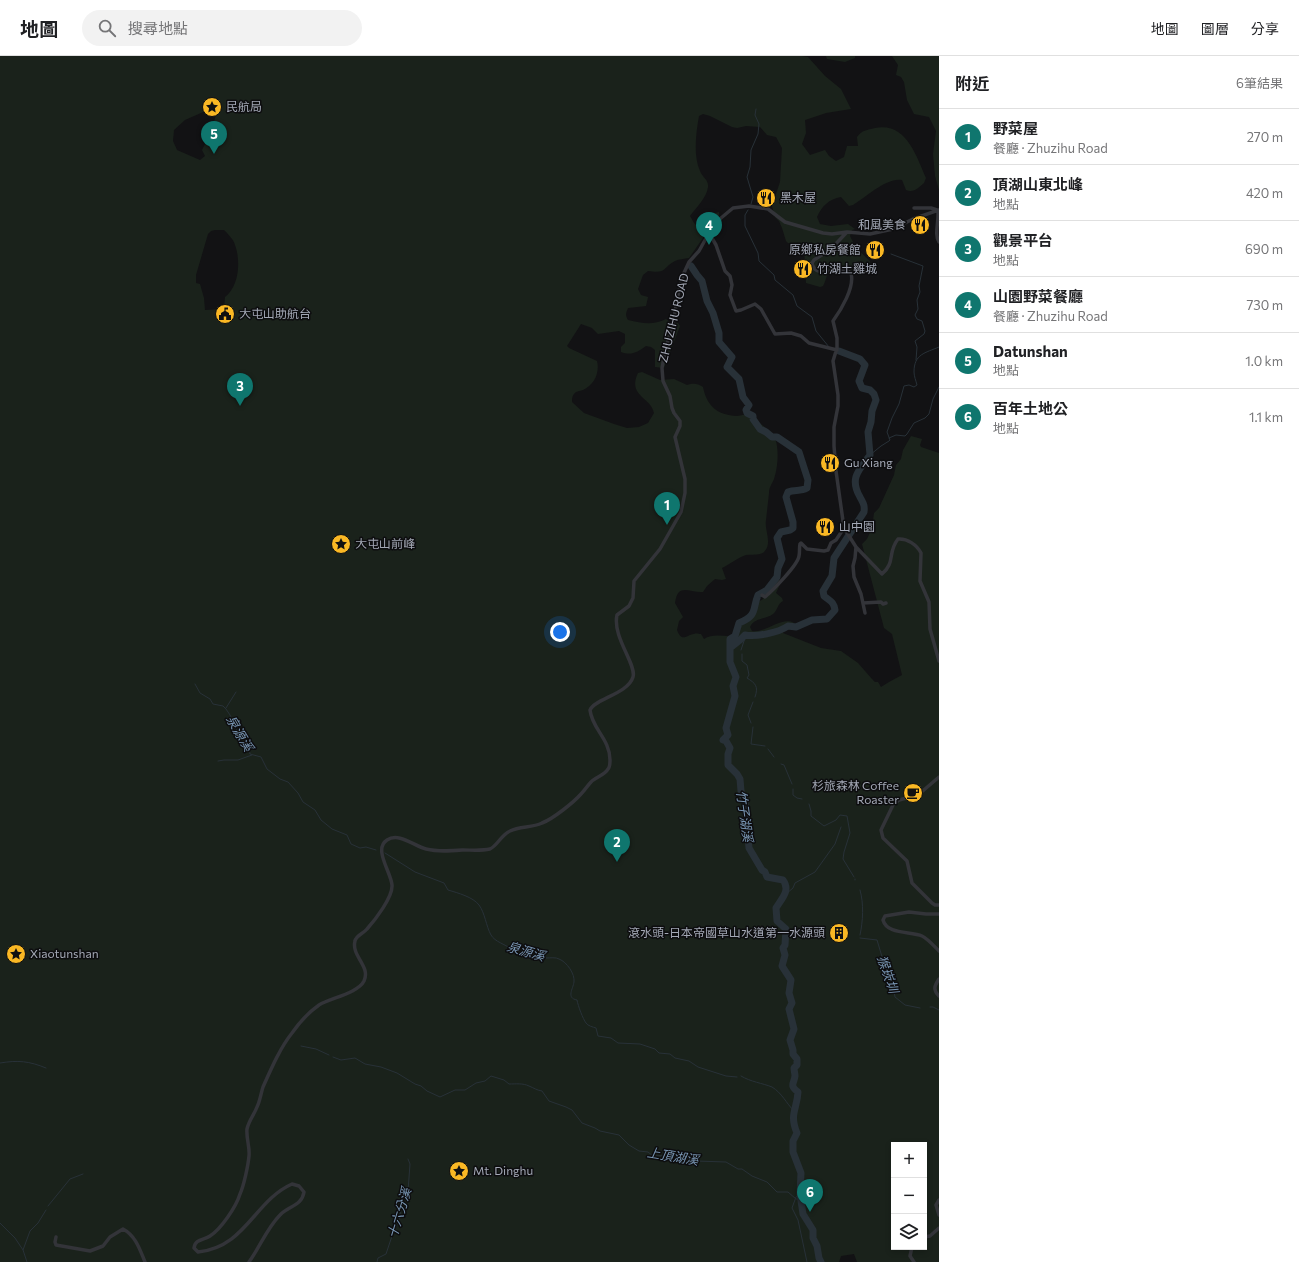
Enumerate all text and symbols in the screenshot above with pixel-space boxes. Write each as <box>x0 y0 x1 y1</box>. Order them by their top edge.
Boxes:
search box <box>82 10 362 46</box>
text: 地圖 <box>20 17 58 40</box>
icon: search <box>96 17 118 39</box>
text: 搜尋地點 <box>128 19 188 37</box>
text: 地圖 <box>1151 20 1179 37</box>
text: 圖層 <box>1201 20 1229 37</box>
text: 分享 <box>1251 20 1279 37</box>
text: 附近 <box>955 73 989 94</box>
text: 6筆結果 <box>1236 75 1283 91</box>
place icon: 民航局 <box>201 96 223 118</box>
place label: 民航局 <box>226 99 262 113</box>
text: 野菜屋 <box>993 119 1038 137</box>
pin: 5 <box>201 121 227 154</box>
text: 1 <box>965 129 971 145</box>
text: 270 m <box>1247 129 1283 145</box>
text: 餐廳 · Zhuzihu Road <box>993 140 1108 156</box>
text: 頂湖山東北峰 <box>993 175 1083 193</box>
text: 2 <box>964 185 972 201</box>
text: 420 m <box>1246 185 1283 201</box>
restaurant icon: 黑木屋 <box>755 187 777 209</box>
place label: 黑木屋 <box>780 190 816 204</box>
text: 地點 <box>993 196 1019 212</box>
pin: 4 <box>696 212 722 245</box>
restaurant icon: 和風美食 <box>909 214 931 236</box>
place label: 和風美食 <box>858 217 906 231</box>
text: 觀景平台 <box>993 231 1053 249</box>
restaurant icon: 原鄉私房餐館 <box>864 239 886 261</box>
text: 3 <box>964 241 972 257</box>
text: 690 m <box>1245 241 1283 257</box>
place label: 原鄉私房餐館 <box>789 242 861 256</box>
text: 地點 <box>993 252 1019 268</box>
restaurant icon: 竹湖土雞城 <box>792 258 814 280</box>
place label: 竹湖土雞城 <box>817 261 877 275</box>
street label: ZHUZIHU ROAD <box>655 271 691 364</box>
text: 山園野菜餐廳 <box>993 287 1083 305</box>
text: 4 <box>964 297 972 313</box>
text: 730 m <box>1246 297 1283 313</box>
public building icon: 大屯山助航台 <box>214 303 236 325</box>
place label: 大屯山助航台 <box>239 306 311 320</box>
text: 餐廳 · Zhuzihu Road <box>993 308 1108 324</box>
text: Datunshan <box>993 342 1068 360</box>
text: 5 <box>964 353 972 369</box>
text: 1.0 km <box>1245 353 1283 369</box>
text: 地點 <box>993 362 1019 378</box>
pin: 3 <box>227 373 253 406</box>
text: 百年土地公 <box>993 399 1068 417</box>
text: 6 <box>964 409 972 425</box>
text: 1.1 km <box>1249 409 1283 425</box>
text: 地點 <box>993 420 1019 436</box>
restaurant icon: Gu Xiang <box>819 452 841 474</box>
place label: Gu Xiang <box>844 455 893 469</box>
pin: 1 <box>654 492 680 525</box>
restaurant icon: 山中園 <box>814 516 836 538</box>
place label: 山中園 <box>839 519 875 533</box>
place icon: 大屯山前峰 <box>330 533 352 555</box>
place label: 大屯山前峰 <box>355 536 415 550</box>
your location <box>550 622 570 642</box>
water label: 泉源溪 <box>223 712 258 756</box>
place label: 杉旅森林 Coffee Roaster <box>812 778 899 806</box>
cafe icon: 杉旅森林 Coffee Roaster <box>902 782 924 804</box>
water label: 竹子湖溪 <box>733 789 757 845</box>
pin: 2 <box>604 829 630 862</box>
building icon: 滾水頭-日本帝國草山水道第一水源頭 <box>828 922 850 944</box>
place label: 滾水頭-日本帝國草山水道第一水源頭 <box>628 925 825 939</box>
water label: 泉源溪 <box>505 938 549 965</box>
place icon: Xiaotunshan <box>5 943 27 965</box>
place label: Xiaotunshan <box>30 946 99 960</box>
water label: 猴崁圳 <box>874 953 903 997</box>
map controls <box>891 1142 927 1250</box>
button: + <box>891 1142 927 1178</box>
water label: 上頂湖溪 <box>646 1144 702 1168</box>
place icon: Mt. Dinghu <box>448 1160 470 1182</box>
place label: Mt. Dinghu <box>473 1163 533 1177</box>
button: − <box>891 1178 927 1214</box>
pin: 6 <box>797 1179 823 1212</box>
water label: 十六分溪 <box>384 1184 415 1240</box>
button: layers <box>891 1214 927 1250</box>

